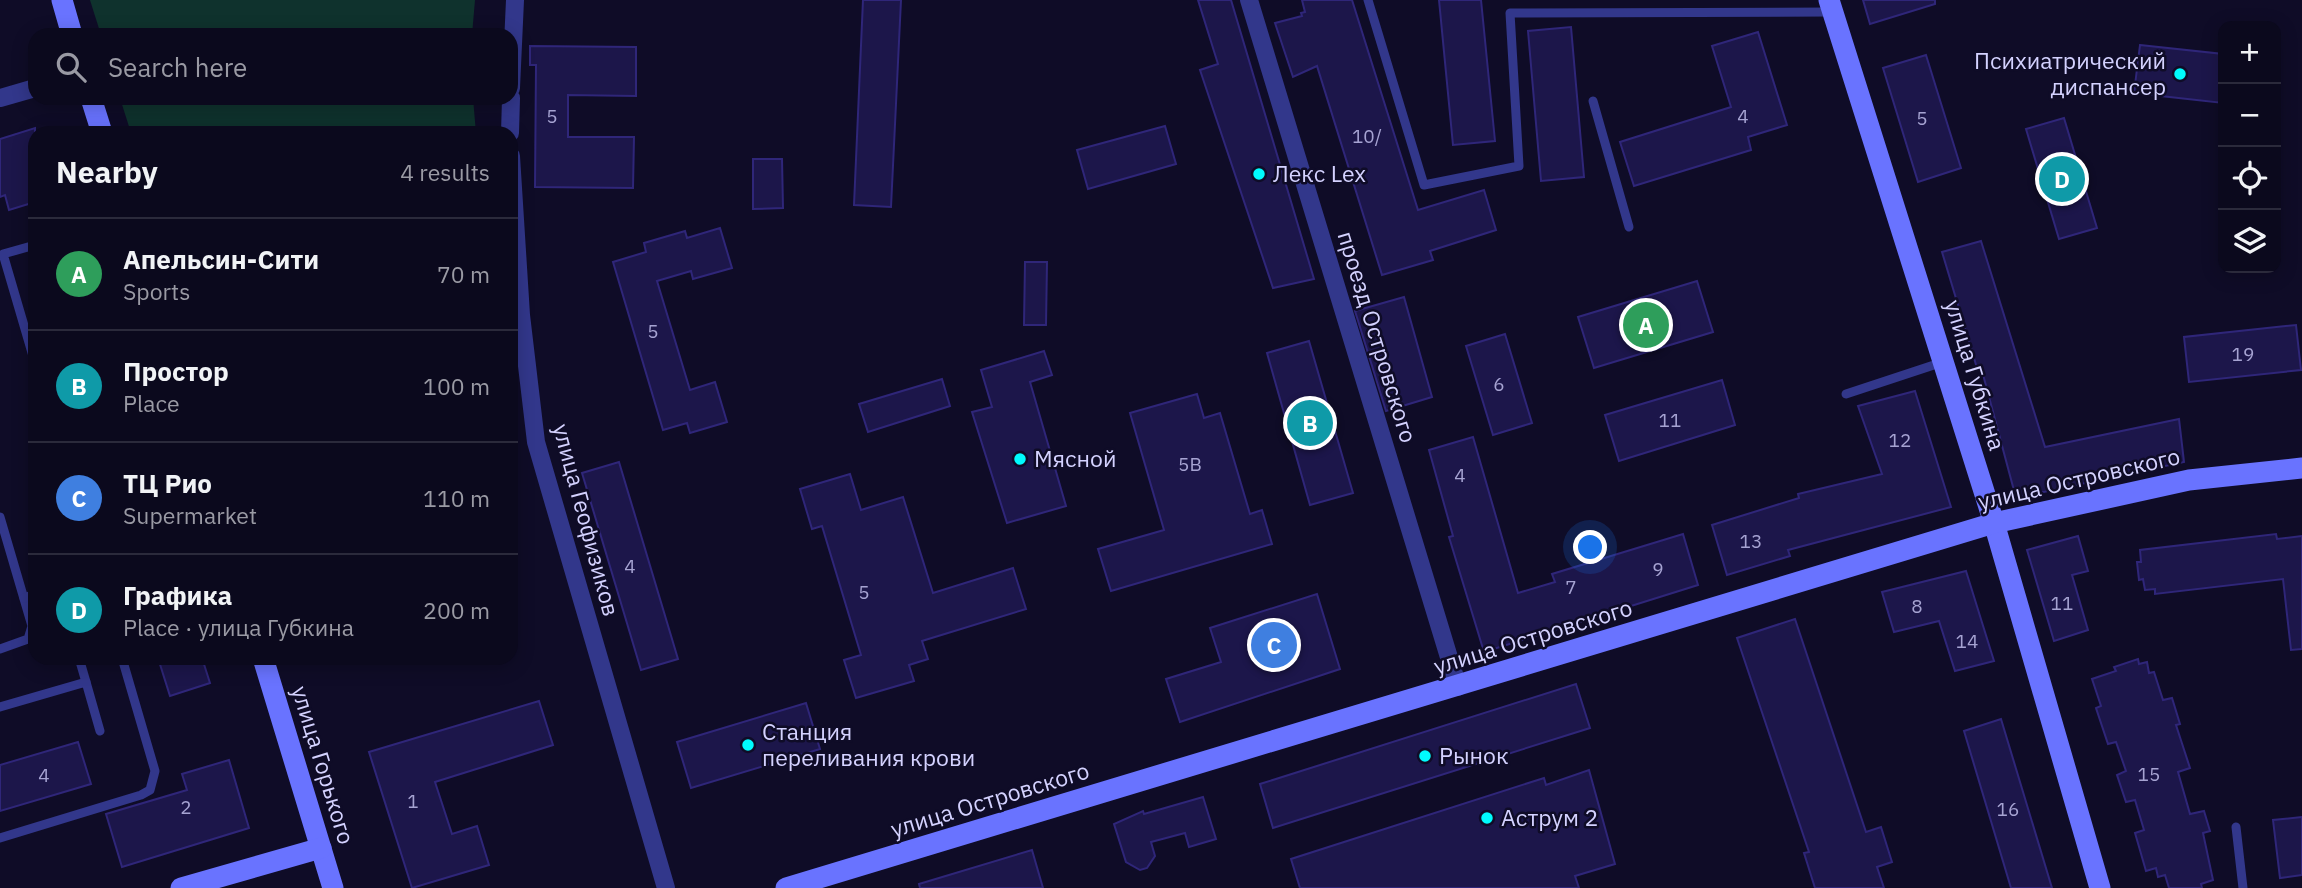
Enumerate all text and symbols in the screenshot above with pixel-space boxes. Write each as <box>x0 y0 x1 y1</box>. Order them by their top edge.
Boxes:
map controls <box>2218 21 2281 273</box>
button: + <box>2218 21 2281 84</box>
search box <box>28 28 518 105</box>
place label: Психиатрический диспансер <box>1974 45 2166 101</box>
icon: search <box>52 48 90 86</box>
text: Search here <box>108 50 247 84</box>
marker: Психиатрический диспансер <box>2172 66 2188 82</box>
button: − <box>2218 84 2281 147</box>
house number: 5 <box>546 104 558 128</box>
house number: 4 <box>1737 104 1749 128</box>
house number: 5 <box>1916 106 1928 130</box>
house number: 10/ <box>1352 124 1382 148</box>
button: locate <box>2218 147 2281 210</box>
text: Nearby <box>56 152 158 191</box>
pin: D <box>2039 153 2085 205</box>
text: 4 results <box>400 157 490 187</box>
place label: Лекс Lex <box>1273 158 1366 188</box>
marker: Лекс Lex <box>1251 166 1267 182</box>
button: layers <box>2218 210 2281 273</box>
street label: проезд Островского <box>1331 227 1424 446</box>
text: Апельсин-Сити <box>123 242 319 276</box>
text: A <box>71 259 87 289</box>
text: 70 m <box>437 259 490 289</box>
text: Sports <box>123 276 190 306</box>
street label: улица Губкина <box>1939 296 2013 454</box>
pin: A <box>1623 299 1669 351</box>
house number: 5 <box>647 319 659 343</box>
house number: 19 <box>2232 342 2254 366</box>
text: Простор <box>123 354 229 388</box>
text: B <box>71 371 87 401</box>
text: 100 m <box>423 371 490 401</box>
house number: 6 <box>1493 372 1505 396</box>
text: Place <box>123 388 180 418</box>
pin: B <box>1287 397 1333 449</box>
house number: 11 <box>1659 408 1681 432</box>
street label: улица Геофизиков <box>547 420 627 619</box>
house number: 12 <box>1889 428 1911 452</box>
street label: улица Островского <box>1975 440 2183 516</box>
place label: Мясной <box>1034 443 1116 473</box>
marker: Мясной <box>1012 451 1028 467</box>
house number: 5В <box>1178 452 1202 476</box>
house number: 4 <box>1454 463 1466 487</box>
text: ТЦ Рио <box>123 466 212 500</box>
text: C <box>72 483 86 513</box>
text: 110 m <box>423 483 490 513</box>
text: Supermarket <box>123 500 257 530</box>
house number: 13 <box>1740 529 1762 553</box>
your location <box>1573 530 1607 564</box>
house number: 4 <box>624 554 636 578</box>
house number: 9 <box>1652 557 1664 581</box>
house number: 7 <box>1565 575 1577 599</box>
text: Графика <box>123 578 232 612</box>
house number: 5 <box>858 580 870 604</box>
house number: 11 <box>2051 591 2073 615</box>
street label: улица Островского <box>1430 592 1636 681</box>
house number: 8 <box>1911 594 1923 618</box>
text: D <box>71 595 87 625</box>
text: 200 m <box>423 595 490 625</box>
text: Place · улица Губкина <box>123 612 354 642</box>
pin: C <box>1251 619 1297 671</box>
house number: 14 <box>1956 629 1978 653</box>
street label: улица Горького <box>286 682 362 848</box>
place label: Станция переливания крови <box>762 716 975 772</box>
marker: Станция переливания крови <box>740 737 756 753</box>
place label: Рынок <box>1439 740 1509 770</box>
marker: Рынок <box>1417 748 1433 764</box>
street label: улица Островского <box>887 755 1093 844</box>
house number: 15 <box>2138 762 2160 786</box>
house number: 4 <box>38 763 50 787</box>
house number: 1 <box>407 789 419 813</box>
house number: 2 <box>180 795 192 819</box>
house number: 16 <box>1997 797 2019 821</box>
place label: Аструм 2 <box>1501 802 1598 832</box>
marker: Аструм 2 <box>1479 810 1495 826</box>

